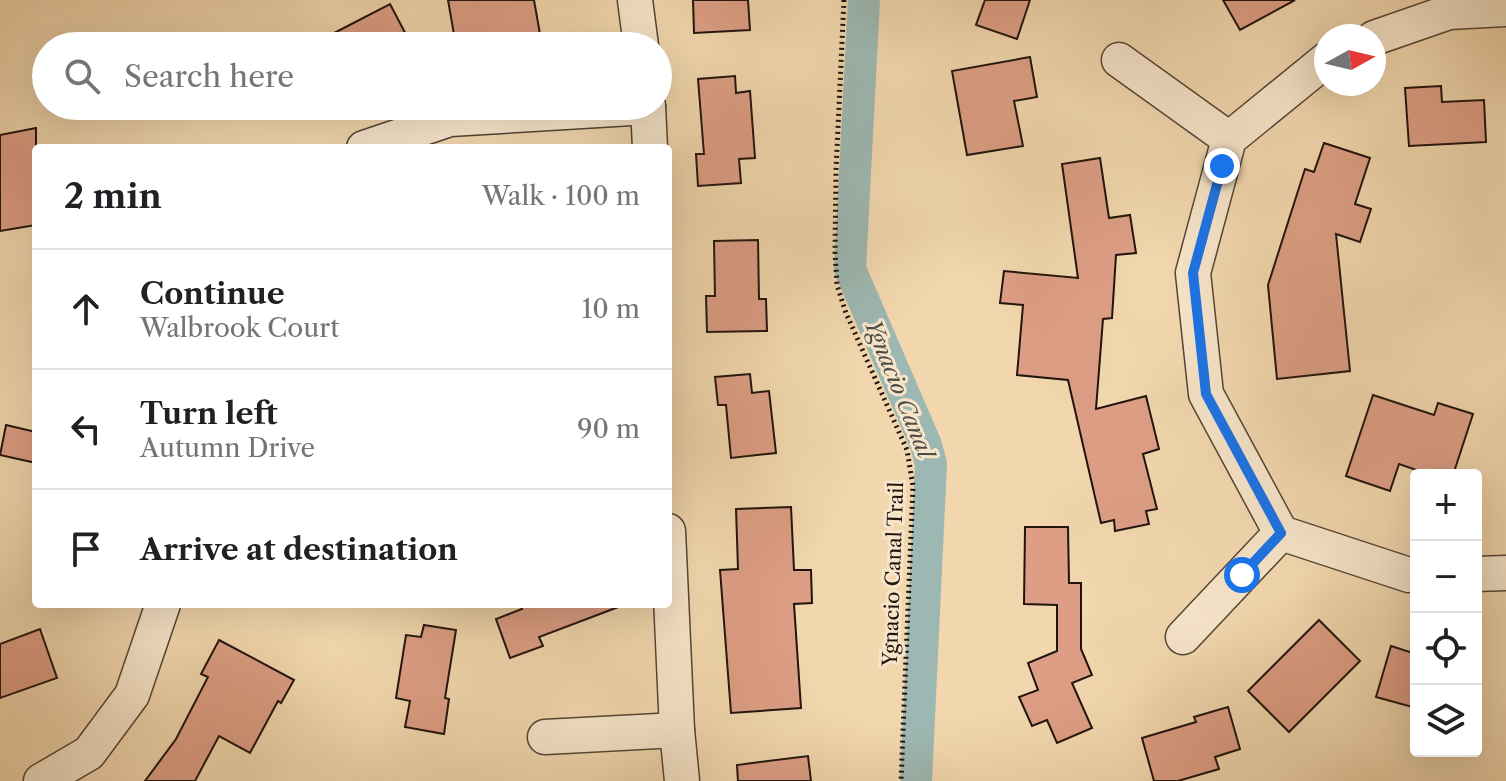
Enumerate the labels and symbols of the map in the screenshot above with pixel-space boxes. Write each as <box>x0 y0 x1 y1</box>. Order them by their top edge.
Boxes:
north arrow <box>1314 24 1386 96</box>
route end <box>1204 148 1240 184</box>
water label: Ygnacio Canal <box>859 316 940 465</box>
street label: Ygnacio Canal Trail <box>878 481 908 668</box>
route start <box>1224 557 1260 593</box>

